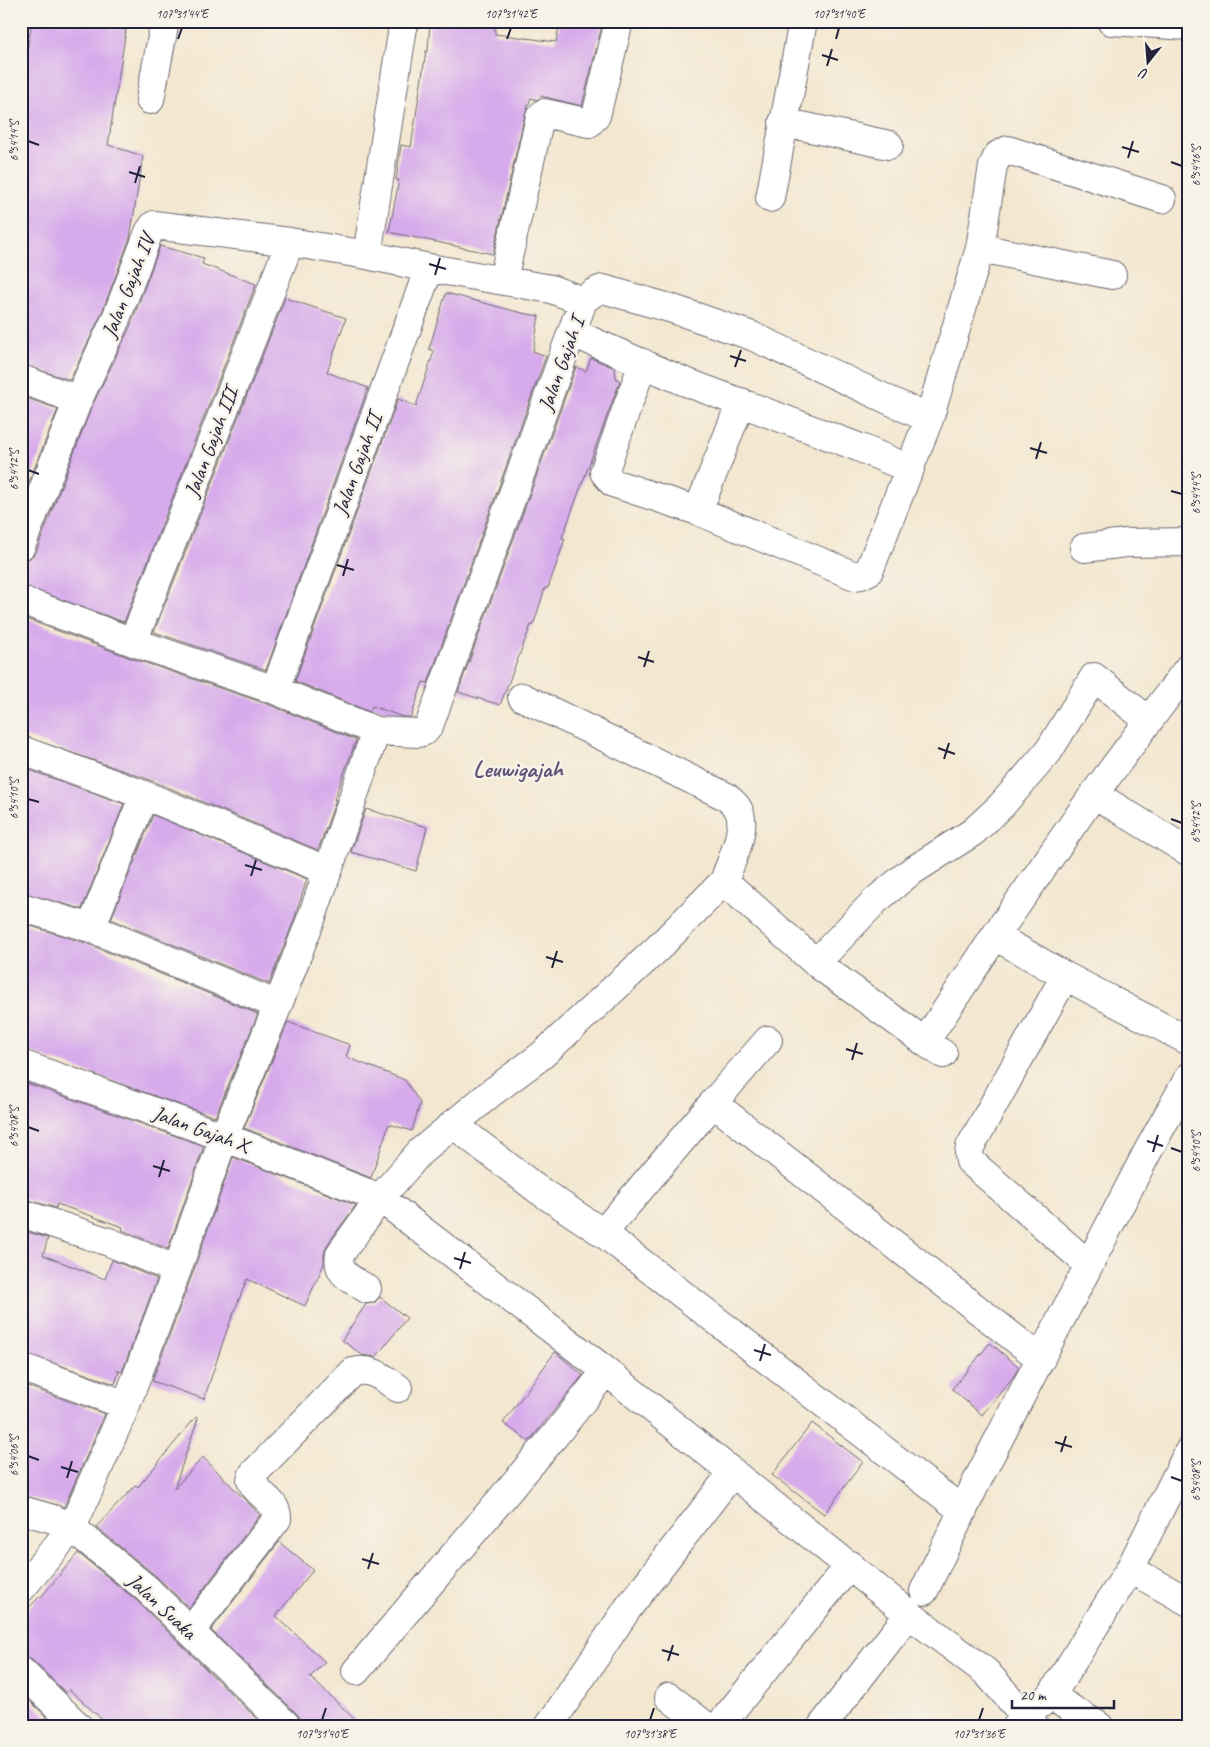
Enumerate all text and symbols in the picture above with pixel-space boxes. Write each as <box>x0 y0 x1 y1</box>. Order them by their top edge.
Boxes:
text: 107°31'44"E <box>156 6 210 22</box>
text: 107°31'42"E <box>485 6 539 22</box>
text: 107°31'40"E <box>813 6 867 22</box>
north arrow <box>1122 38 1172 88</box>
text: U <box>1136 64 1150 83</box>
text: 6°54'14"S <box>6 119 22 161</box>
text: 6°54'16"S <box>1188 144 1204 186</box>
street label: Jalan Gajah IV <box>95 227 162 342</box>
street label: Jalan Gajah I <box>532 309 591 415</box>
street label: Jalan Gajah III <box>178 379 245 501</box>
street label: Jalan Gajah II <box>326 405 389 519</box>
text: 6°54'12"S <box>6 448 22 490</box>
text: 6°54'14"S <box>1188 472 1204 514</box>
district label: Leuwigajah <box>473 754 565 784</box>
text: 6°54'10"S <box>6 777 22 819</box>
text: 6°54'12"S <box>1188 801 1204 843</box>
street label: Jalan Gajah X <box>149 1099 255 1159</box>
text: 6°54'08"S <box>6 1105 22 1147</box>
text: 6°54'10"S <box>1188 1130 1204 1172</box>
text: 6°54'06"S <box>6 1434 22 1476</box>
text: 6°54'08"S <box>1188 1459 1204 1501</box>
street label: Jalan Suaka <box>121 1567 203 1646</box>
scale bar <box>1012 1677 1115 1709</box>
text: 20 m <box>1020 1686 1047 1705</box>
text: 107°31'40"E <box>296 1726 350 1742</box>
text: 107°31'38"E <box>624 1726 678 1742</box>
text: 107°31'36"E <box>953 1726 1007 1742</box>

